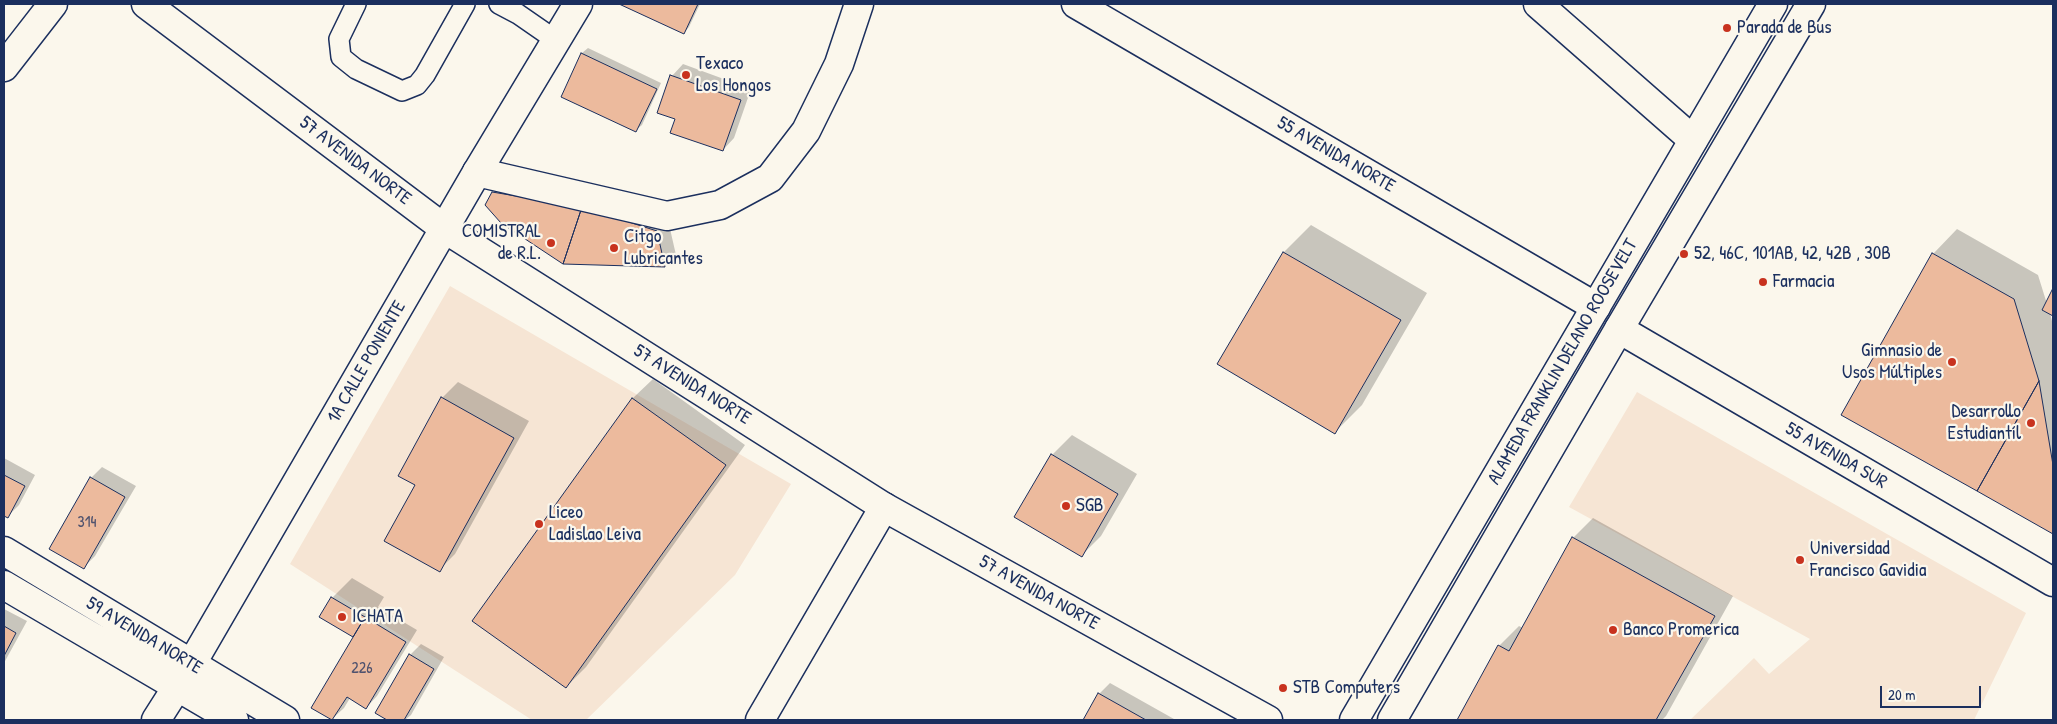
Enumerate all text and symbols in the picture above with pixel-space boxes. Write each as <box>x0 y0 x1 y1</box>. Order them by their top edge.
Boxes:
place label: Parada de Bus <box>1737 17 1831 39</box>
marker: Parada de Bus <box>1721 22 1733 34</box>
place label: Texaco Los Hongos <box>696 53 771 97</box>
marker: Texaco Los Hongos <box>680 69 692 81</box>
street label: 57 AVENIDA NORTE <box>295 112 415 210</box>
street label: 55 AVENIDA NORTE <box>1273 112 1399 198</box>
place label: COMISTRAL de R.L. <box>462 221 541 265</box>
place label: Citgo Lubricantes <box>624 226 703 270</box>
street label: ALAMEDA FRANKLIN DELANO ROOSEVELT <box>1483 235 1643 489</box>
marker: COMISTRAL de R.L. <box>545 237 557 249</box>
marker: Citgo Lubricantes <box>608 242 620 254</box>
place label: 52, 46C, 101AB, 42, 42B , 30B <box>1694 243 1891 265</box>
marker: 52, 46C, 101AB, 42, 42B , 30B <box>1678 248 1690 260</box>
place label: Farmacia <box>1773 271 1834 293</box>
marker: Farmacia <box>1757 276 1769 288</box>
street label: 1A CALLE PONIENTE <box>323 297 411 427</box>
street label: 57 AVENIDA NORTE <box>629 340 755 430</box>
place label: Gimnasio de Usos Múltiples <box>1842 340 1942 384</box>
marker: Gimnasio de Usos Múltiples <box>1946 356 1958 368</box>
place label: Desarrollo Estudiantíl <box>1948 401 2021 445</box>
marker: Desarrollo Estudiantíl <box>2025 417 2037 429</box>
street label: 55 AVENIDA SUR <box>1781 418 1891 494</box>
place label: SGB <box>1076 495 1103 517</box>
marker: SGB <box>1060 500 1072 512</box>
place label: Liceo Ladislao Leiva <box>549 502 641 546</box>
house number: 314 <box>78 513 96 533</box>
marker: Liceo Ladislao Leiva <box>533 518 545 530</box>
place label: Universidad Francisco Gavidia <box>1810 538 1926 582</box>
street label: 57 AVENIDA NORTE <box>975 551 1103 635</box>
marker: Universidad Francisco Gavidia <box>1794 554 1806 566</box>
street label: 59 AVENIDA NORTE <box>82 592 206 680</box>
place label: ICHATA <box>352 606 403 628</box>
marker: ICHATA <box>336 611 348 623</box>
place label: Banco Promerica <box>1623 619 1739 641</box>
marker: Banco Promerica <box>1607 624 1619 636</box>
house number: 226 <box>351 659 373 679</box>
scale bar <box>1882 676 1983 708</box>
place label: STB Computers <box>1293 677 1400 699</box>
marker: STB Computers <box>1277 682 1289 694</box>
text: 20 m <box>1888 684 1915 705</box>

